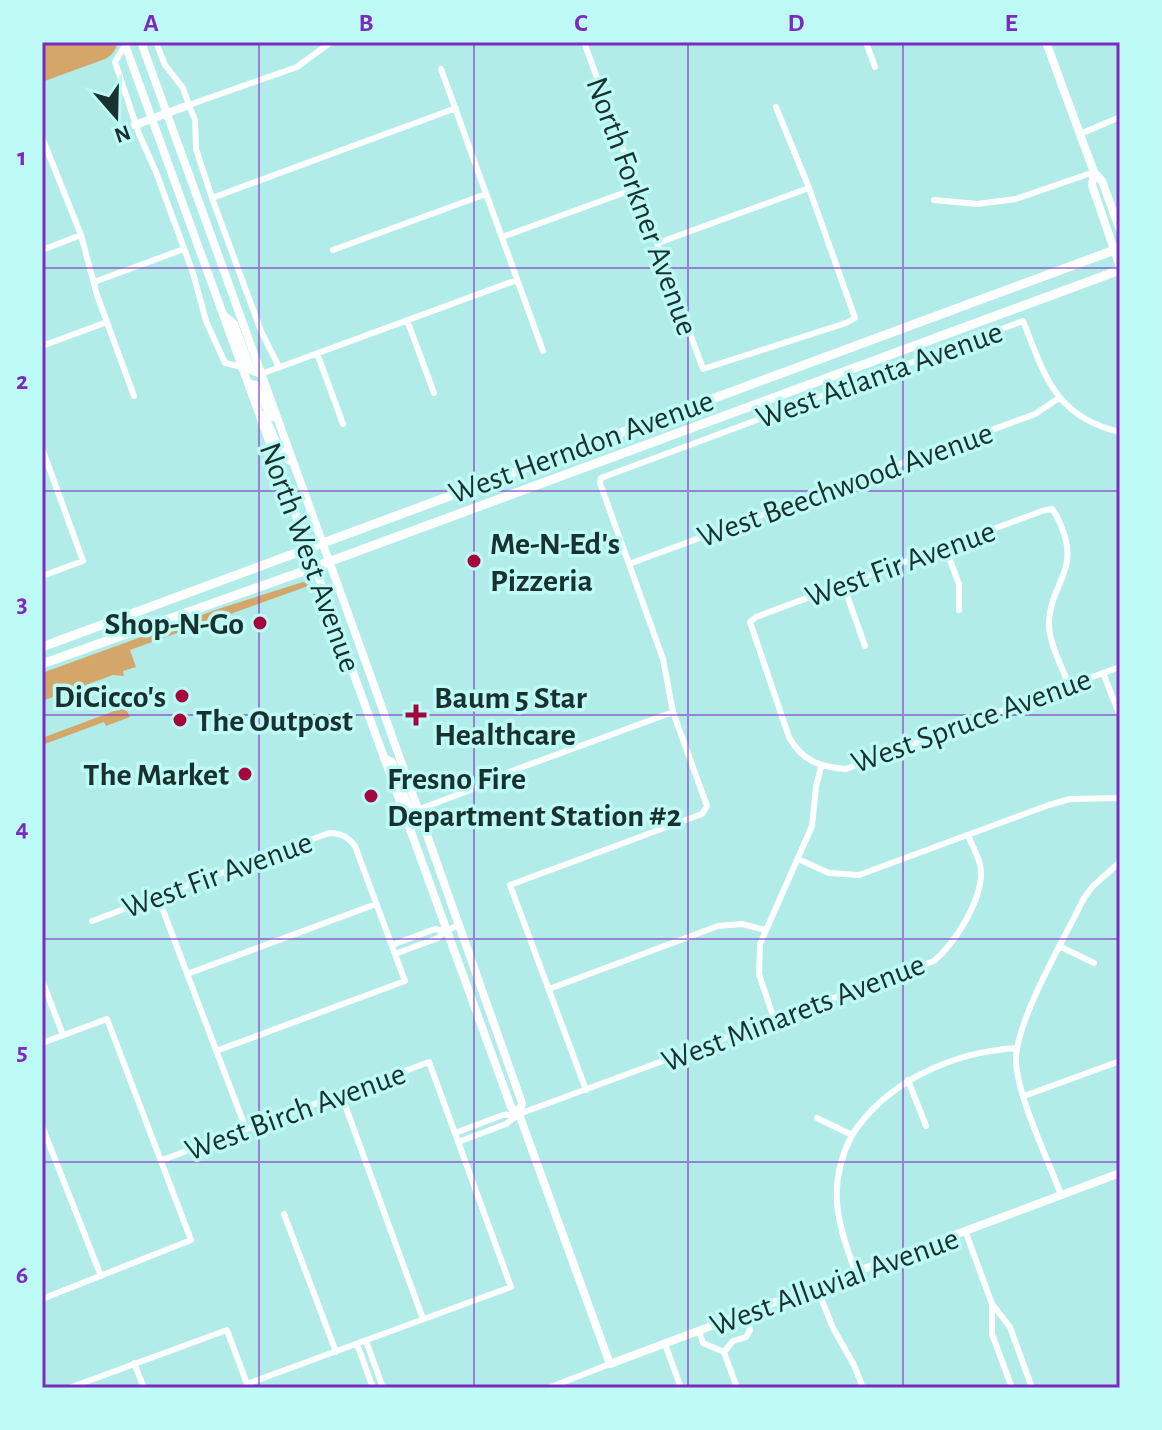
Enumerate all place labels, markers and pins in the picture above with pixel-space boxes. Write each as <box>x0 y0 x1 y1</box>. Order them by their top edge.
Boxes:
place label: Me-N-Ed's Pizzeria <box>490 528 620 597</box>
marker: Me-N-Ed's Pizzeria <box>465 552 483 570</box>
place label: Shop-N-Go <box>105 608 244 640</box>
marker: Shop-N-Go <box>251 614 269 632</box>
place label: DiCicco's <box>54 681 166 713</box>
place label: Baum 5 Star Healthcare <box>434 682 587 751</box>
marker: DiCicco's <box>173 687 191 705</box>
marker: Baum 5 Star Healthcare <box>405 704 427 726</box>
place label: The Outpost <box>196 705 353 737</box>
marker: The Outpost <box>171 711 189 729</box>
place label: The Market <box>83 759 229 791</box>
place label: Fresno Fire Department Station #2 <box>387 763 682 832</box>
marker: The Market <box>236 765 254 783</box>
marker: Fresno Fire Department Station #2 <box>362 787 380 805</box>

